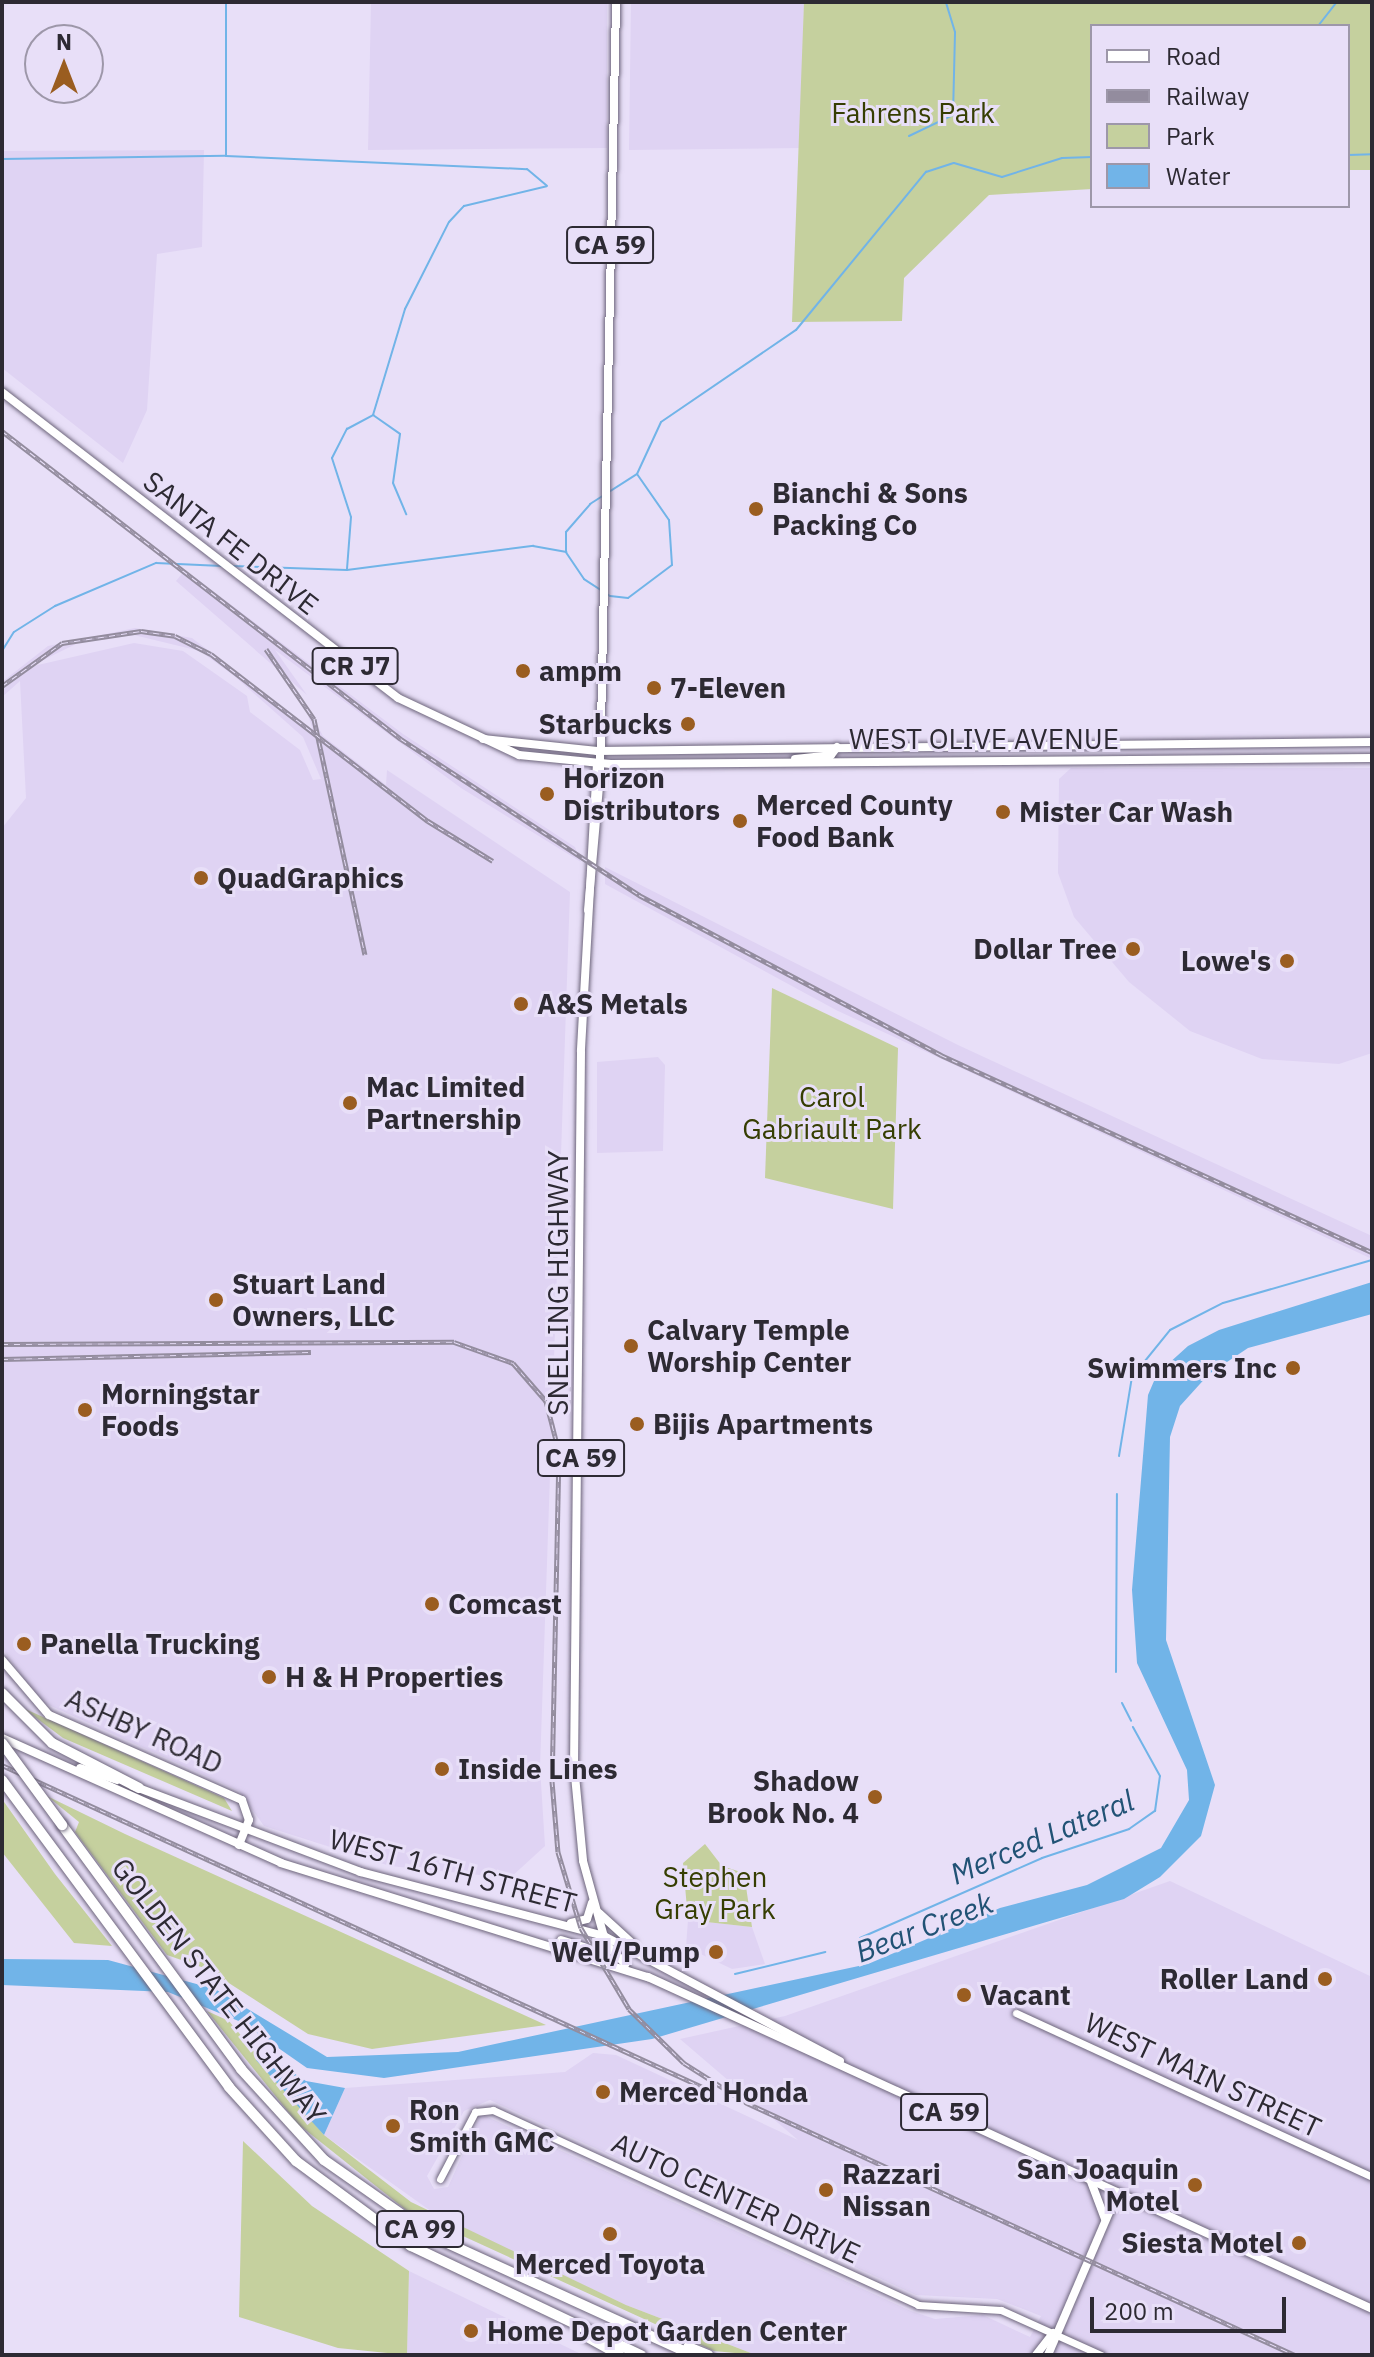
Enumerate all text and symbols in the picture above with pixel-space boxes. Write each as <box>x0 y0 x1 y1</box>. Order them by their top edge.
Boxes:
north arrow <box>24 24 104 104</box>
legend <box>1090 24 1350 208</box>
text: N <box>56 27 72 56</box>
text: Road <box>1166 40 1221 72</box>
text: Railway <box>1166 80 1249 112</box>
park label: Fahrens Park <box>831 96 995 130</box>
text: Park <box>1166 120 1215 152</box>
text: Water <box>1166 160 1230 192</box>
road number: CA 59 <box>566 223 654 267</box>
street label: SANTA FE DRIVE <box>137 464 325 622</box>
place label: Bianchi & Sons Packing Co <box>772 476 968 542</box>
marker: Bianchi & Sons Packing Co <box>747 500 765 518</box>
road number: CR J7 <box>311 644 399 688</box>
place label: ampm <box>539 654 622 688</box>
marker: ampm <box>514 662 532 680</box>
place label: 7-Eleven <box>670 671 786 705</box>
marker: 7-Eleven <box>645 679 663 697</box>
place label: Starbucks <box>539 707 672 741</box>
marker: Starbucks <box>679 715 697 733</box>
street label: WEST OLIVE AVENUE <box>849 722 1119 756</box>
place label: Horizon Distributors <box>563 761 720 827</box>
marker: Horizon Distributors <box>538 785 556 803</box>
place label: Merced County Food Bank <box>756 788 953 854</box>
place label: Mister Car Wash <box>1019 795 1233 829</box>
marker: Mister Car Wash <box>994 803 1012 821</box>
marker: Merced County Food Bank <box>731 812 749 830</box>
place label: QuadGraphics <box>217 861 404 895</box>
marker: QuadGraphics <box>192 869 210 887</box>
place label: Dollar Tree <box>973 932 1117 966</box>
marker: Dollar Tree <box>1124 940 1142 958</box>
place label: Lowe's <box>1181 944 1271 978</box>
marker: Lowe's <box>1278 952 1296 970</box>
place label: A&S Metals <box>537 987 688 1021</box>
marker: A&S Metals <box>512 995 530 1013</box>
place label: Mac Limited Partnership <box>366 1070 525 1136</box>
park label: Carol Gabriault Park <box>742 1080 922 1146</box>
marker: Mac Limited Partnership <box>341 1094 359 1112</box>
street label: SNELLING HIGHWAY <box>541 1150 575 1416</box>
place label: Stuart Land Owners, LLC <box>232 1267 395 1333</box>
marker: Stuart Land Owners, LLC <box>207 1291 225 1309</box>
place label: Calvary Temple Worship Center <box>647 1313 851 1379</box>
marker: Calvary Temple Worship Center <box>622 1337 640 1355</box>
place label: Swimmers Inc <box>1087 1351 1277 1385</box>
marker: Swimmers Inc <box>1284 1359 1302 1377</box>
place label: Morningstar Foods <box>101 1377 260 1443</box>
marker: Morningstar Foods <box>76 1401 94 1419</box>
place label: Bijis Apartments <box>653 1407 873 1441</box>
marker: Bijis Apartments <box>628 1415 646 1433</box>
road number: CA 59 <box>537 1436 625 1480</box>
place label: Comcast <box>448 1587 562 1621</box>
marker: Comcast <box>423 1595 441 1613</box>
place label: Panella Trucking <box>40 1627 259 1661</box>
marker: Panella Trucking <box>15 1635 33 1653</box>
place label: H & H Properties <box>285 1660 503 1694</box>
marker: H & H Properties <box>260 1668 278 1686</box>
street label: ASHBY ROAD <box>60 1681 228 1781</box>
place label: Inside Lines <box>458 1752 618 1786</box>
marker: Inside Lines <box>433 1760 451 1778</box>
place label: Shadow Brook No. 4 <box>707 1764 859 1830</box>
water label: Merced Lateral <box>945 1782 1139 1892</box>
marker: Shadow Brook No. 4 <box>866 1788 884 1806</box>
street label: WEST 16TH STREET <box>326 1822 580 1920</box>
street label: GOLDEN STATE HIGHWAY <box>105 1851 333 2131</box>
park label: Stephen Gray Park <box>654 1860 776 1926</box>
water label: Bear Creek <box>850 1884 998 1970</box>
place label: Well/Pump <box>551 1935 700 1969</box>
marker: Well/Pump <box>707 1943 725 1961</box>
place label: Roller Land <box>1160 1962 1309 1996</box>
marker: Roller Land <box>1316 1970 1334 1988</box>
place label: Vacant <box>980 1978 1071 2012</box>
marker: Vacant <box>955 1986 973 2004</box>
street label: WEST MAIN STREET <box>1080 2006 1326 2144</box>
place label: Merced Honda <box>619 2075 808 2109</box>
marker: Merced Honda <box>594 2083 612 2101</box>
road number: CA 59 <box>900 2090 988 2134</box>
place label: Ron Smith GMC <box>409 2093 555 2159</box>
marker: Ron Smith GMC <box>384 2117 402 2135</box>
street label: AUTO CENTER DRIVE <box>606 2126 866 2270</box>
place label: San Joaquin Motel <box>1017 2152 1179 2218</box>
place label: Razzari Nissan <box>842 2157 941 2223</box>
marker: San Joaquin Motel <box>1186 2176 1204 2194</box>
marker: Razzari Nissan <box>817 2181 835 2199</box>
road number: CA 99 <box>376 2207 464 2251</box>
marker: Merced Toyota <box>601 2225 619 2243</box>
place label: Siesta Motel <box>1121 2226 1283 2260</box>
marker: Siesta Motel <box>1290 2234 1308 2252</box>
place label: Merced Toyota <box>515 2247 705 2281</box>
scale bar <box>1094 2281 1290 2331</box>
text: 200 m <box>1104 2295 1174 2327</box>
place label: Home Depot Garden Center <box>487 2314 847 2348</box>
marker: Home Depot Garden Center <box>462 2322 480 2340</box>

